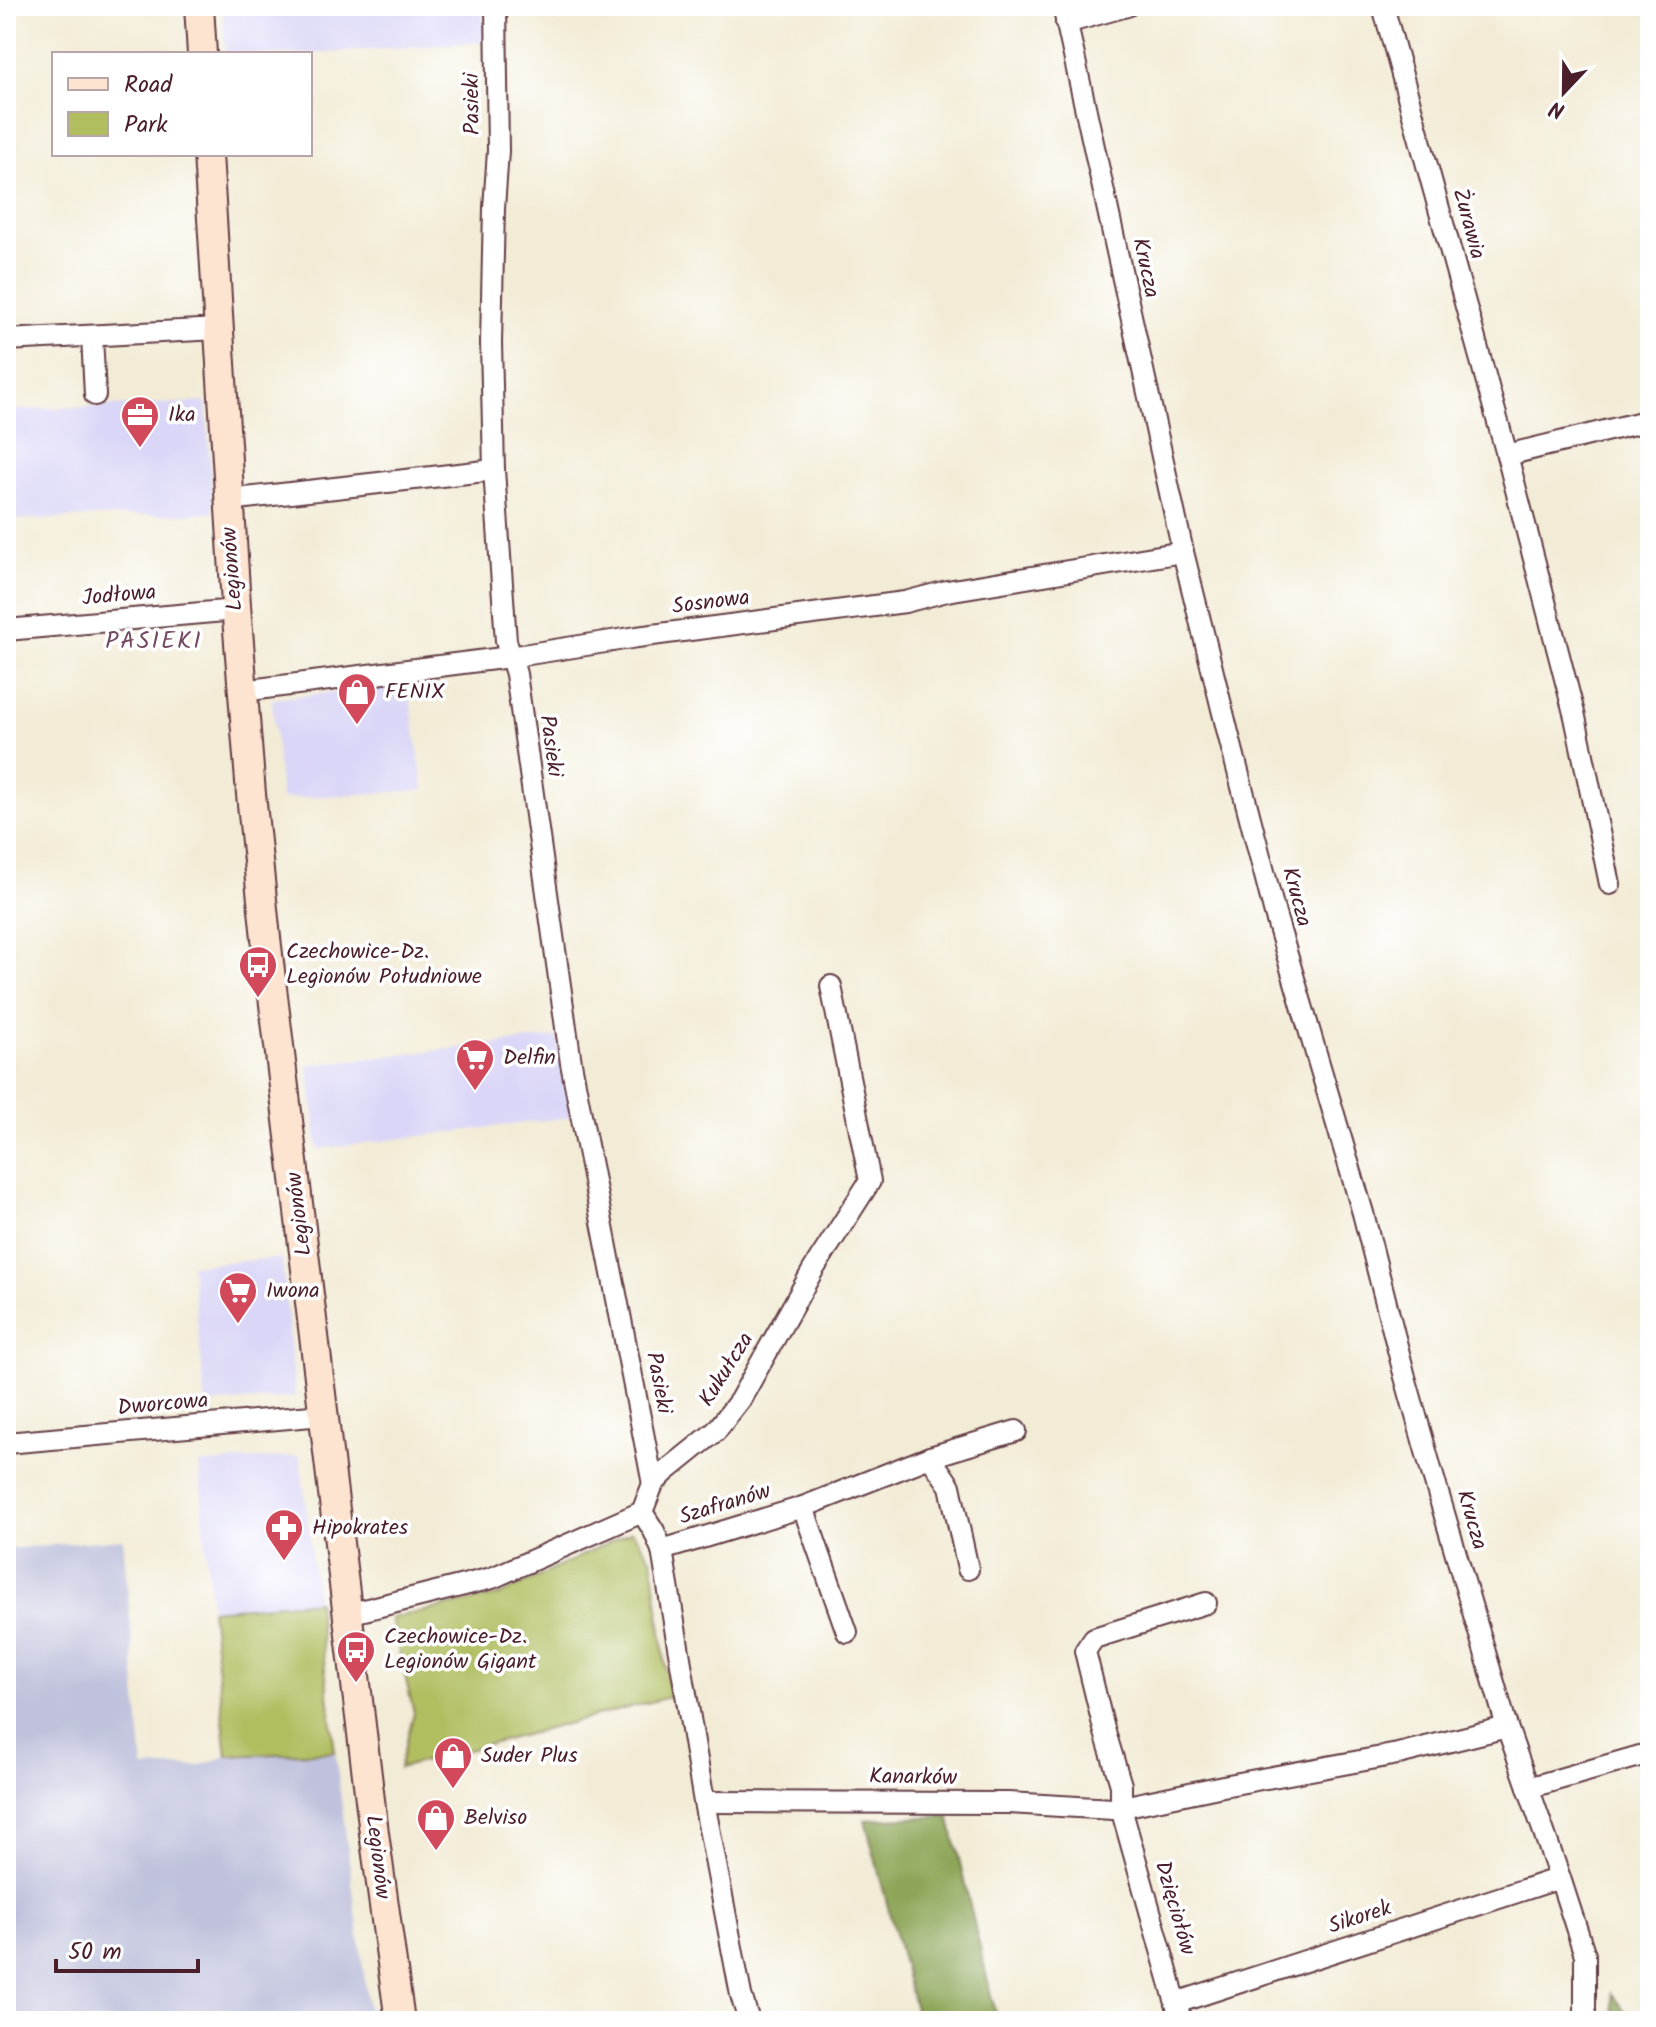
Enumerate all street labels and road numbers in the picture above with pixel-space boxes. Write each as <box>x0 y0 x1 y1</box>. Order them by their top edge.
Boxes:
street label: Pasieki <box>455 72 491 135</box>
street label: Żurawia <box>1442 185 1494 263</box>
street label: Krucza <box>1122 235 1168 301</box>
street label: Legionów <box>213 526 253 612</box>
street label: Jodłowa <box>80 575 158 617</box>
street label: Sosnowa <box>670 581 752 625</box>
street label: Pasieki <box>528 713 572 780</box>
street label: Krucza <box>1271 863 1321 931</box>
street label: Legionów <box>277 1170 322 1258</box>
street label: Kukułcza <box>690 1326 764 1414</box>
street label: Pasieki <box>635 1349 681 1418</box>
street label: Dworcowa <box>116 1384 210 1426</box>
street label: Szafranów <box>675 1474 775 1535</box>
street label: Krucza <box>1446 1486 1496 1554</box>
street label: Kanarków <box>869 1760 957 1796</box>
street label: Legionów <box>355 1813 400 1901</box>
street label: Dzięciołów <box>1144 1857 1204 1959</box>
street label: Sikorek <box>1324 1891 1397 1945</box>

